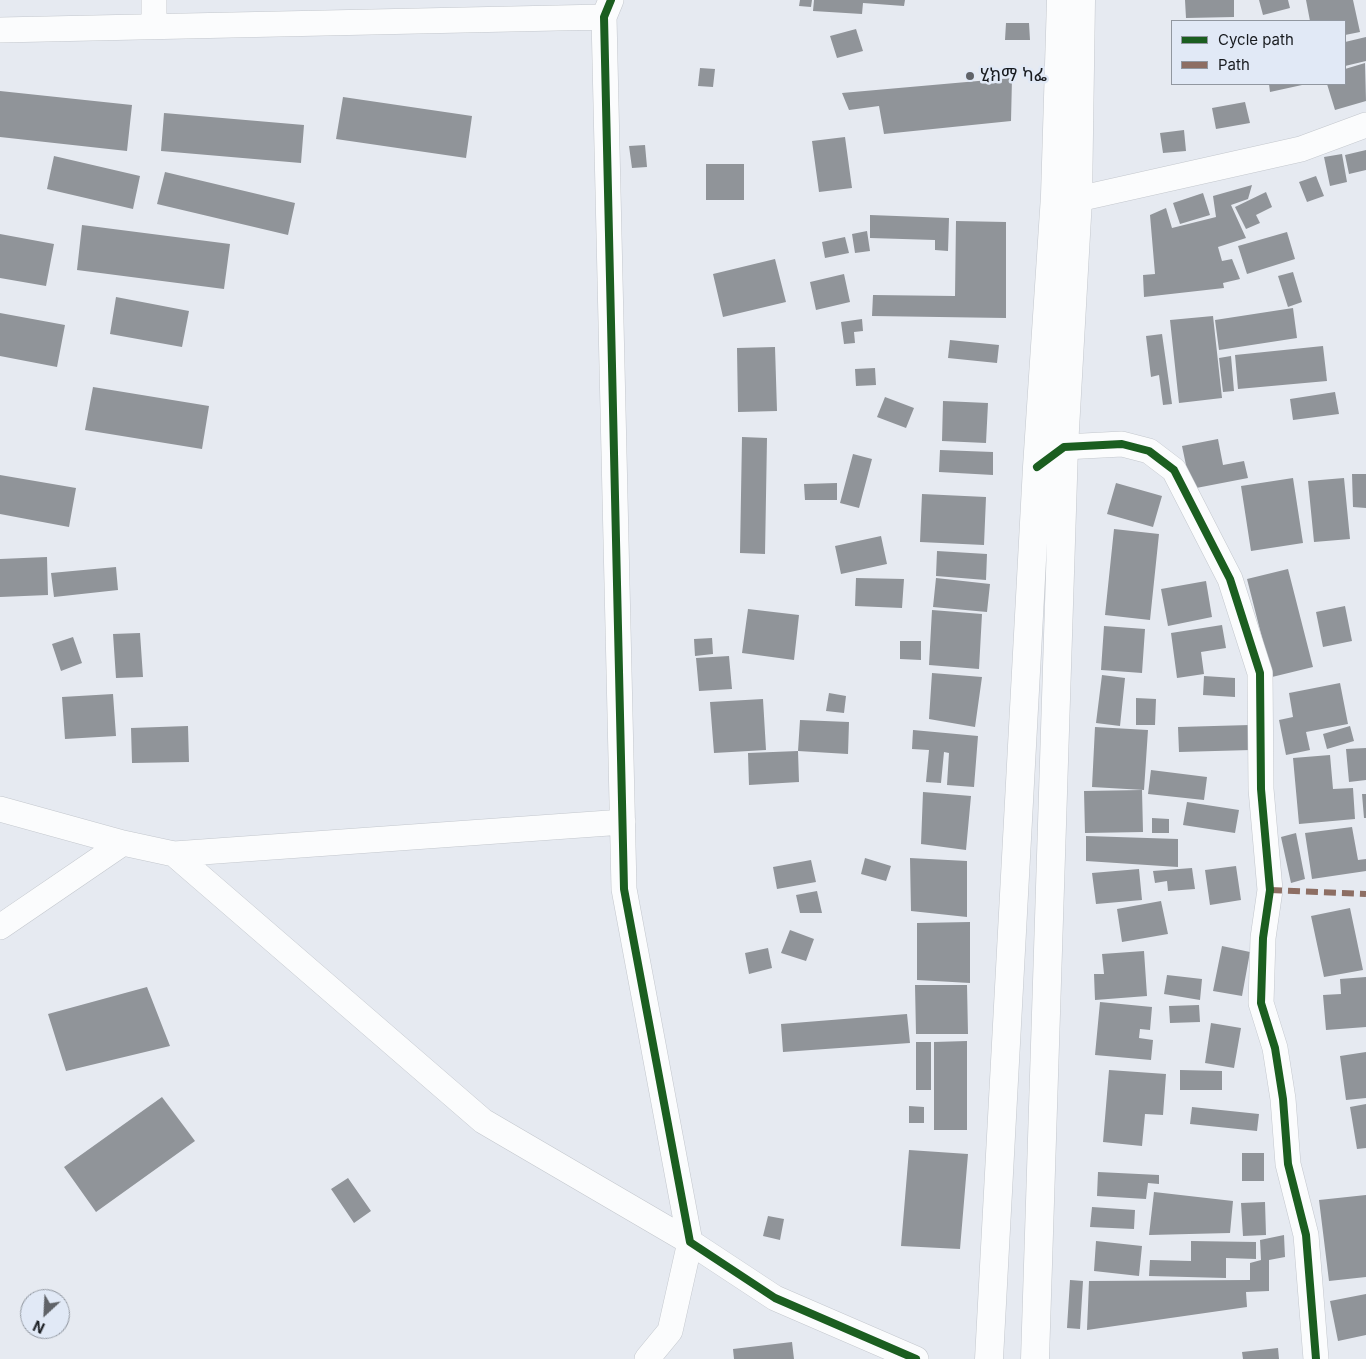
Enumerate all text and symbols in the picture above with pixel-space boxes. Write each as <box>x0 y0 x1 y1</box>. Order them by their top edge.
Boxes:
legend <box>1171 20 1346 85</box>
text: Cycle path <box>1218 30 1294 49</box>
text: Path <box>1218 55 1250 74</box>
place label: ሂክማ ካፌ <box>980 65 1047 87</box>
marker: ሂክማ ካፌ <box>964 70 976 82</box>
north arrow <box>20 1289 70 1339</box>
text: N <box>30 1317 47 1337</box>

